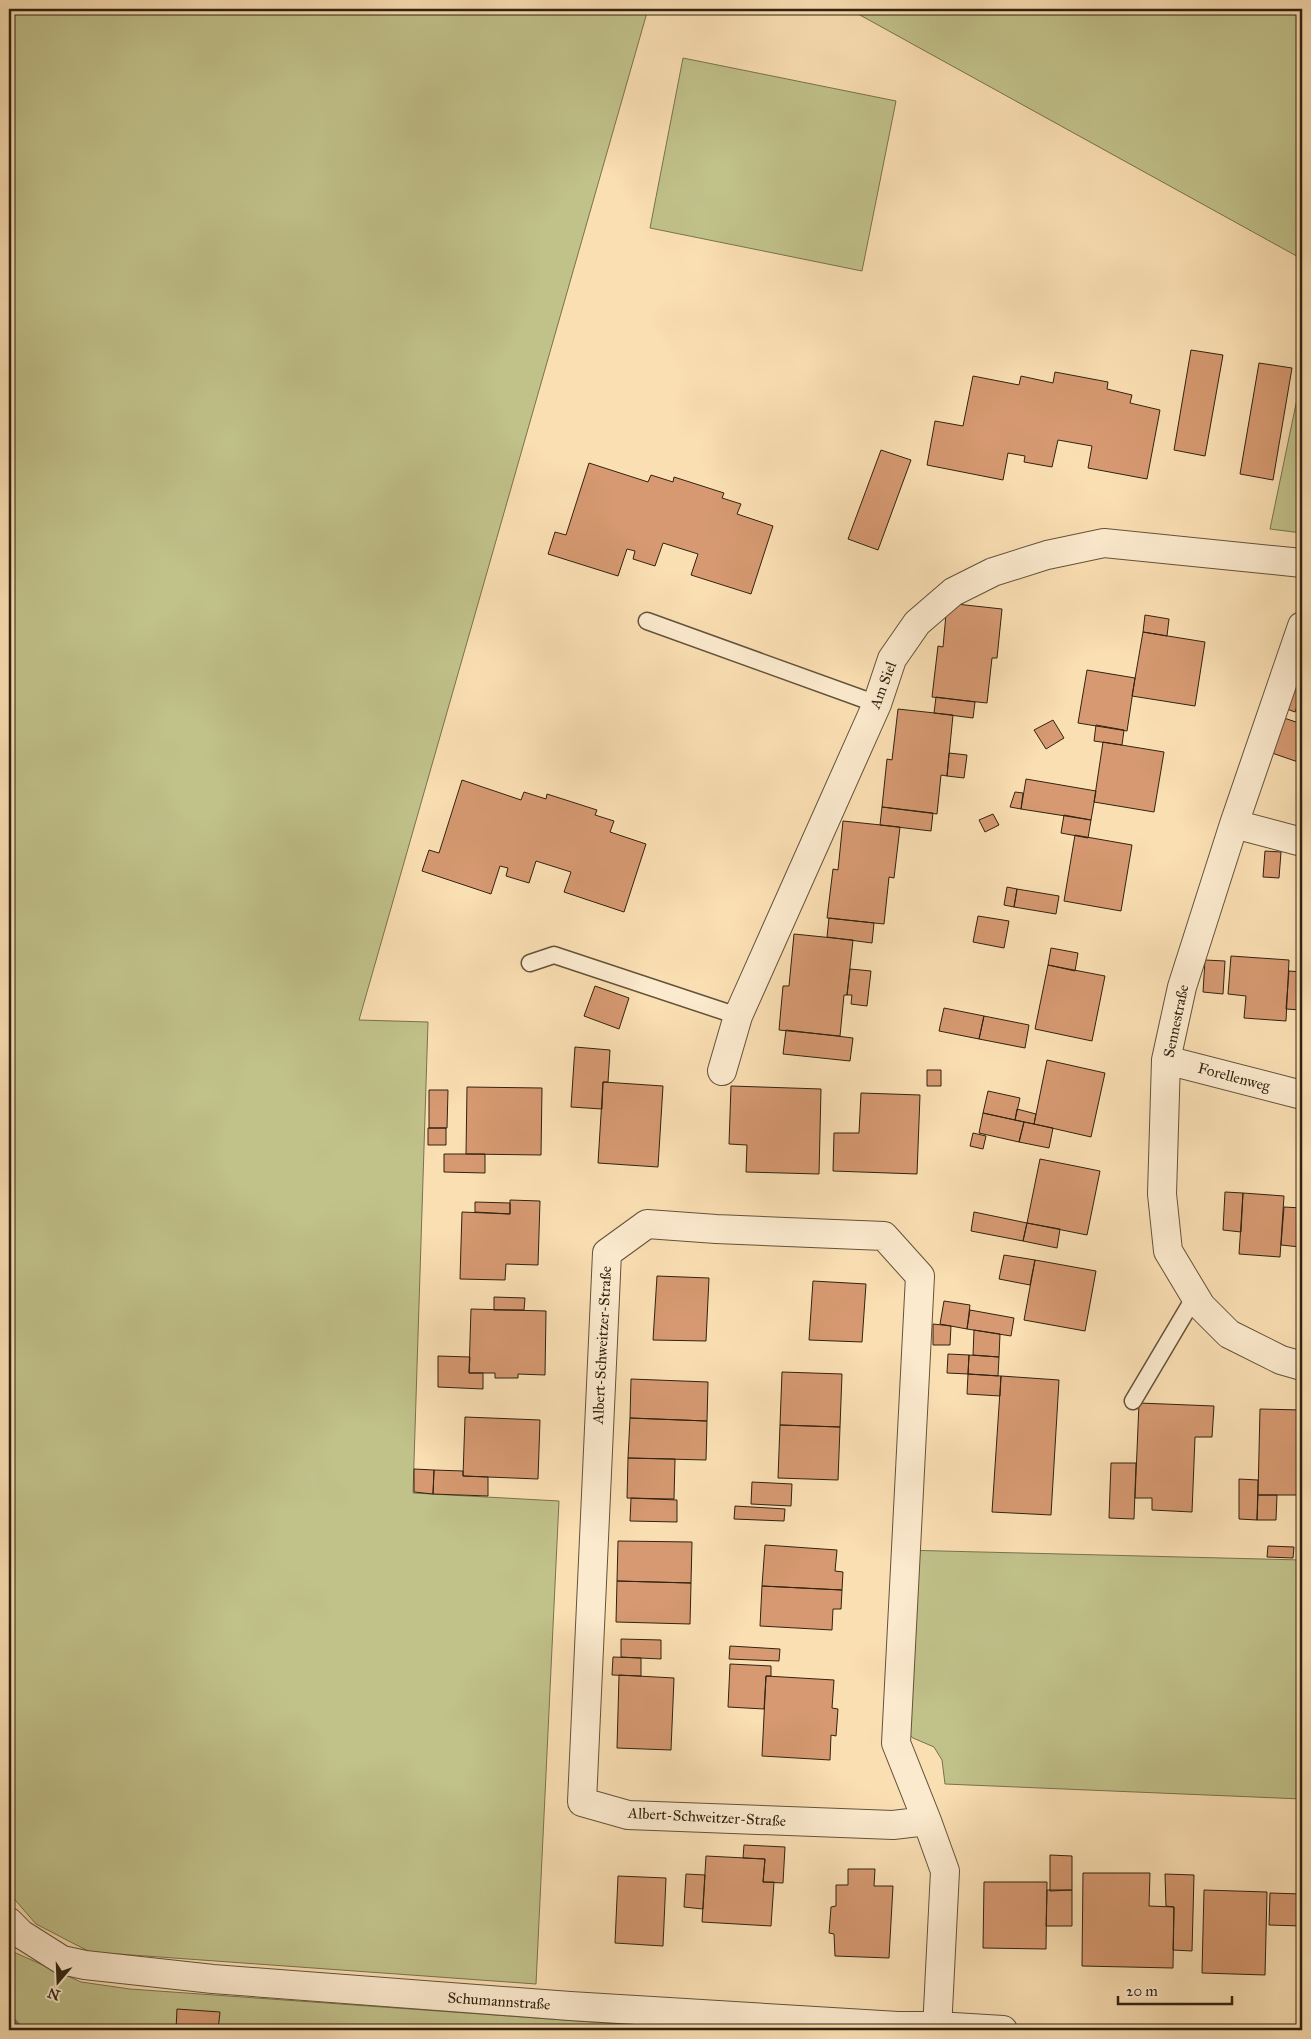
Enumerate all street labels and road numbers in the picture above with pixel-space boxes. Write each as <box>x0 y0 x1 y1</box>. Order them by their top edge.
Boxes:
street label: Am Siel <box>865 658 901 712</box>
street label: Sennestraße <box>1159 983 1193 1059</box>
street label: Forellenweg <box>1196 1059 1273 1096</box>
street label: Albert-Schweitzer-Straße <box>589 1266 615 1425</box>
street label: Albert-Schweitzer-Straße <box>627 1804 786 1830</box>
street label: Schumannstraße <box>447 1988 551 2014</box>

